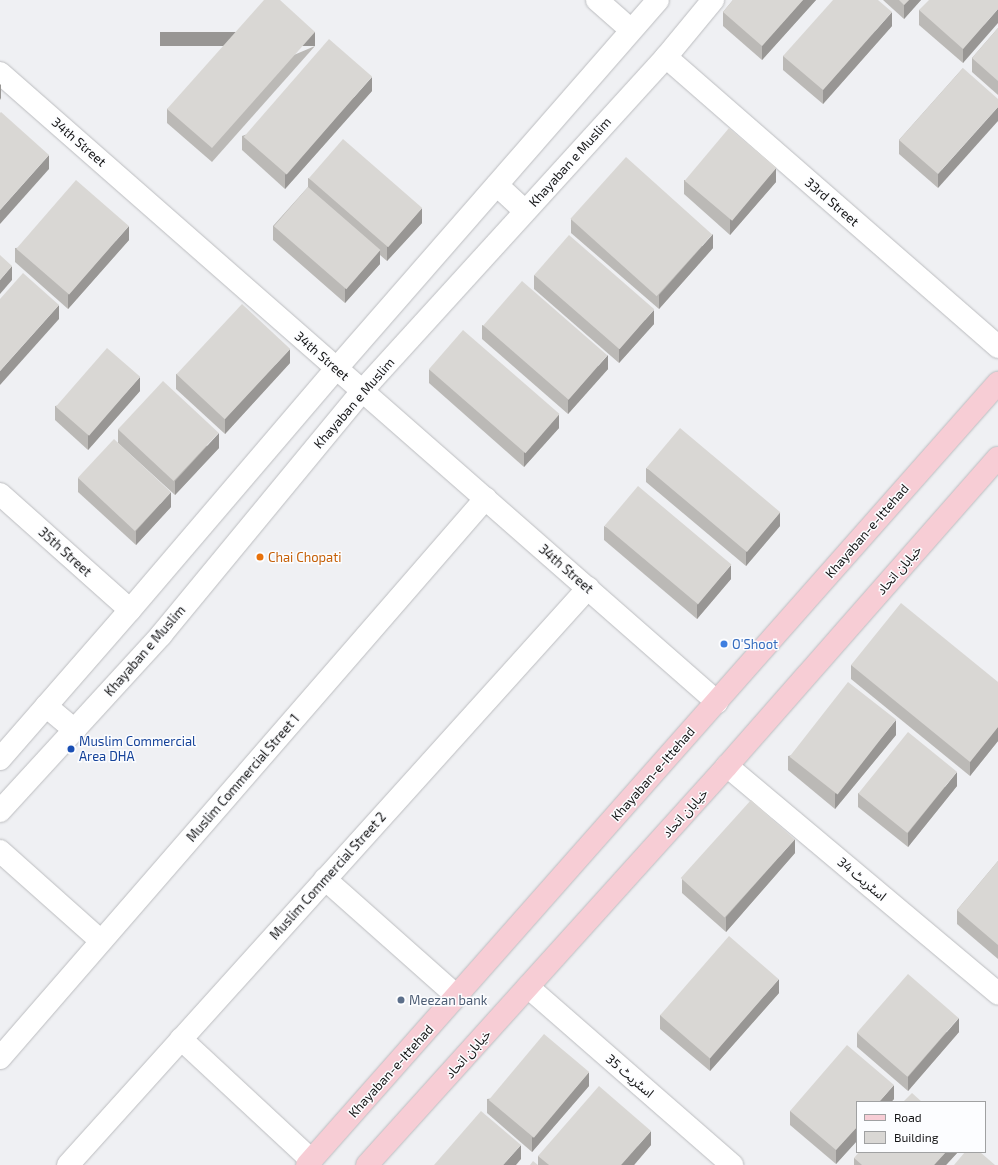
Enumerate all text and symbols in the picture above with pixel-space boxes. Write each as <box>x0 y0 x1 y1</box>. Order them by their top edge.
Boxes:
street label: 34th Street <box>49 114 109 170</box>
street label: Khayaban e Muslim <box>526 114 614 210</box>
street label: 33rd Street <box>802 174 862 230</box>
street label: 34th Street <box>292 328 352 384</box>
street label: Khayaban e Muslim <box>310 354 398 452</box>
street label: Khayaban-e-Ittehad <box>822 481 912 581</box>
street label: 35th Street <box>35 524 95 580</box>
street label: 34th Street <box>536 541 596 597</box>
street label: خیابان اتحاد <box>873 542 925 598</box>
place label: Chai Chopati <box>268 549 341 565</box>
marker: Chai Chopati <box>255 552 265 562</box>
street label: Khayaban e Muslim <box>101 602 189 700</box>
place label: O'Shoot <box>732 636 778 652</box>
marker: O'Shoot <box>719 639 729 649</box>
street label: Muslim Commercial Street 1 <box>183 711 303 845</box>
street label: Khayaban-e-Ittehad <box>608 724 698 824</box>
place label: Muslim Commercial Area DHA <box>79 734 196 765</box>
marker: Muslim Commercial Area DHA <box>66 744 76 754</box>
street label: خیابان اتحاد <box>659 785 711 841</box>
street label: Muslim Commercial Street 2 <box>267 809 389 943</box>
street label: اسٹریٹ 34 <box>834 854 890 904</box>
place label: Meezan bank <box>409 992 487 1008</box>
marker: Meezan bank <box>396 995 406 1005</box>
street label: Khayaban-e-Ittehad <box>345 1021 437 1121</box>
street label: خیابان اتحاد <box>442 1026 494 1082</box>
street label: اسٹریٹ 35 <box>603 1051 657 1101</box>
legend <box>856 1101 986 1153</box>
text: Road <box>894 1110 922 1124</box>
text: Building <box>894 1130 938 1144</box>

